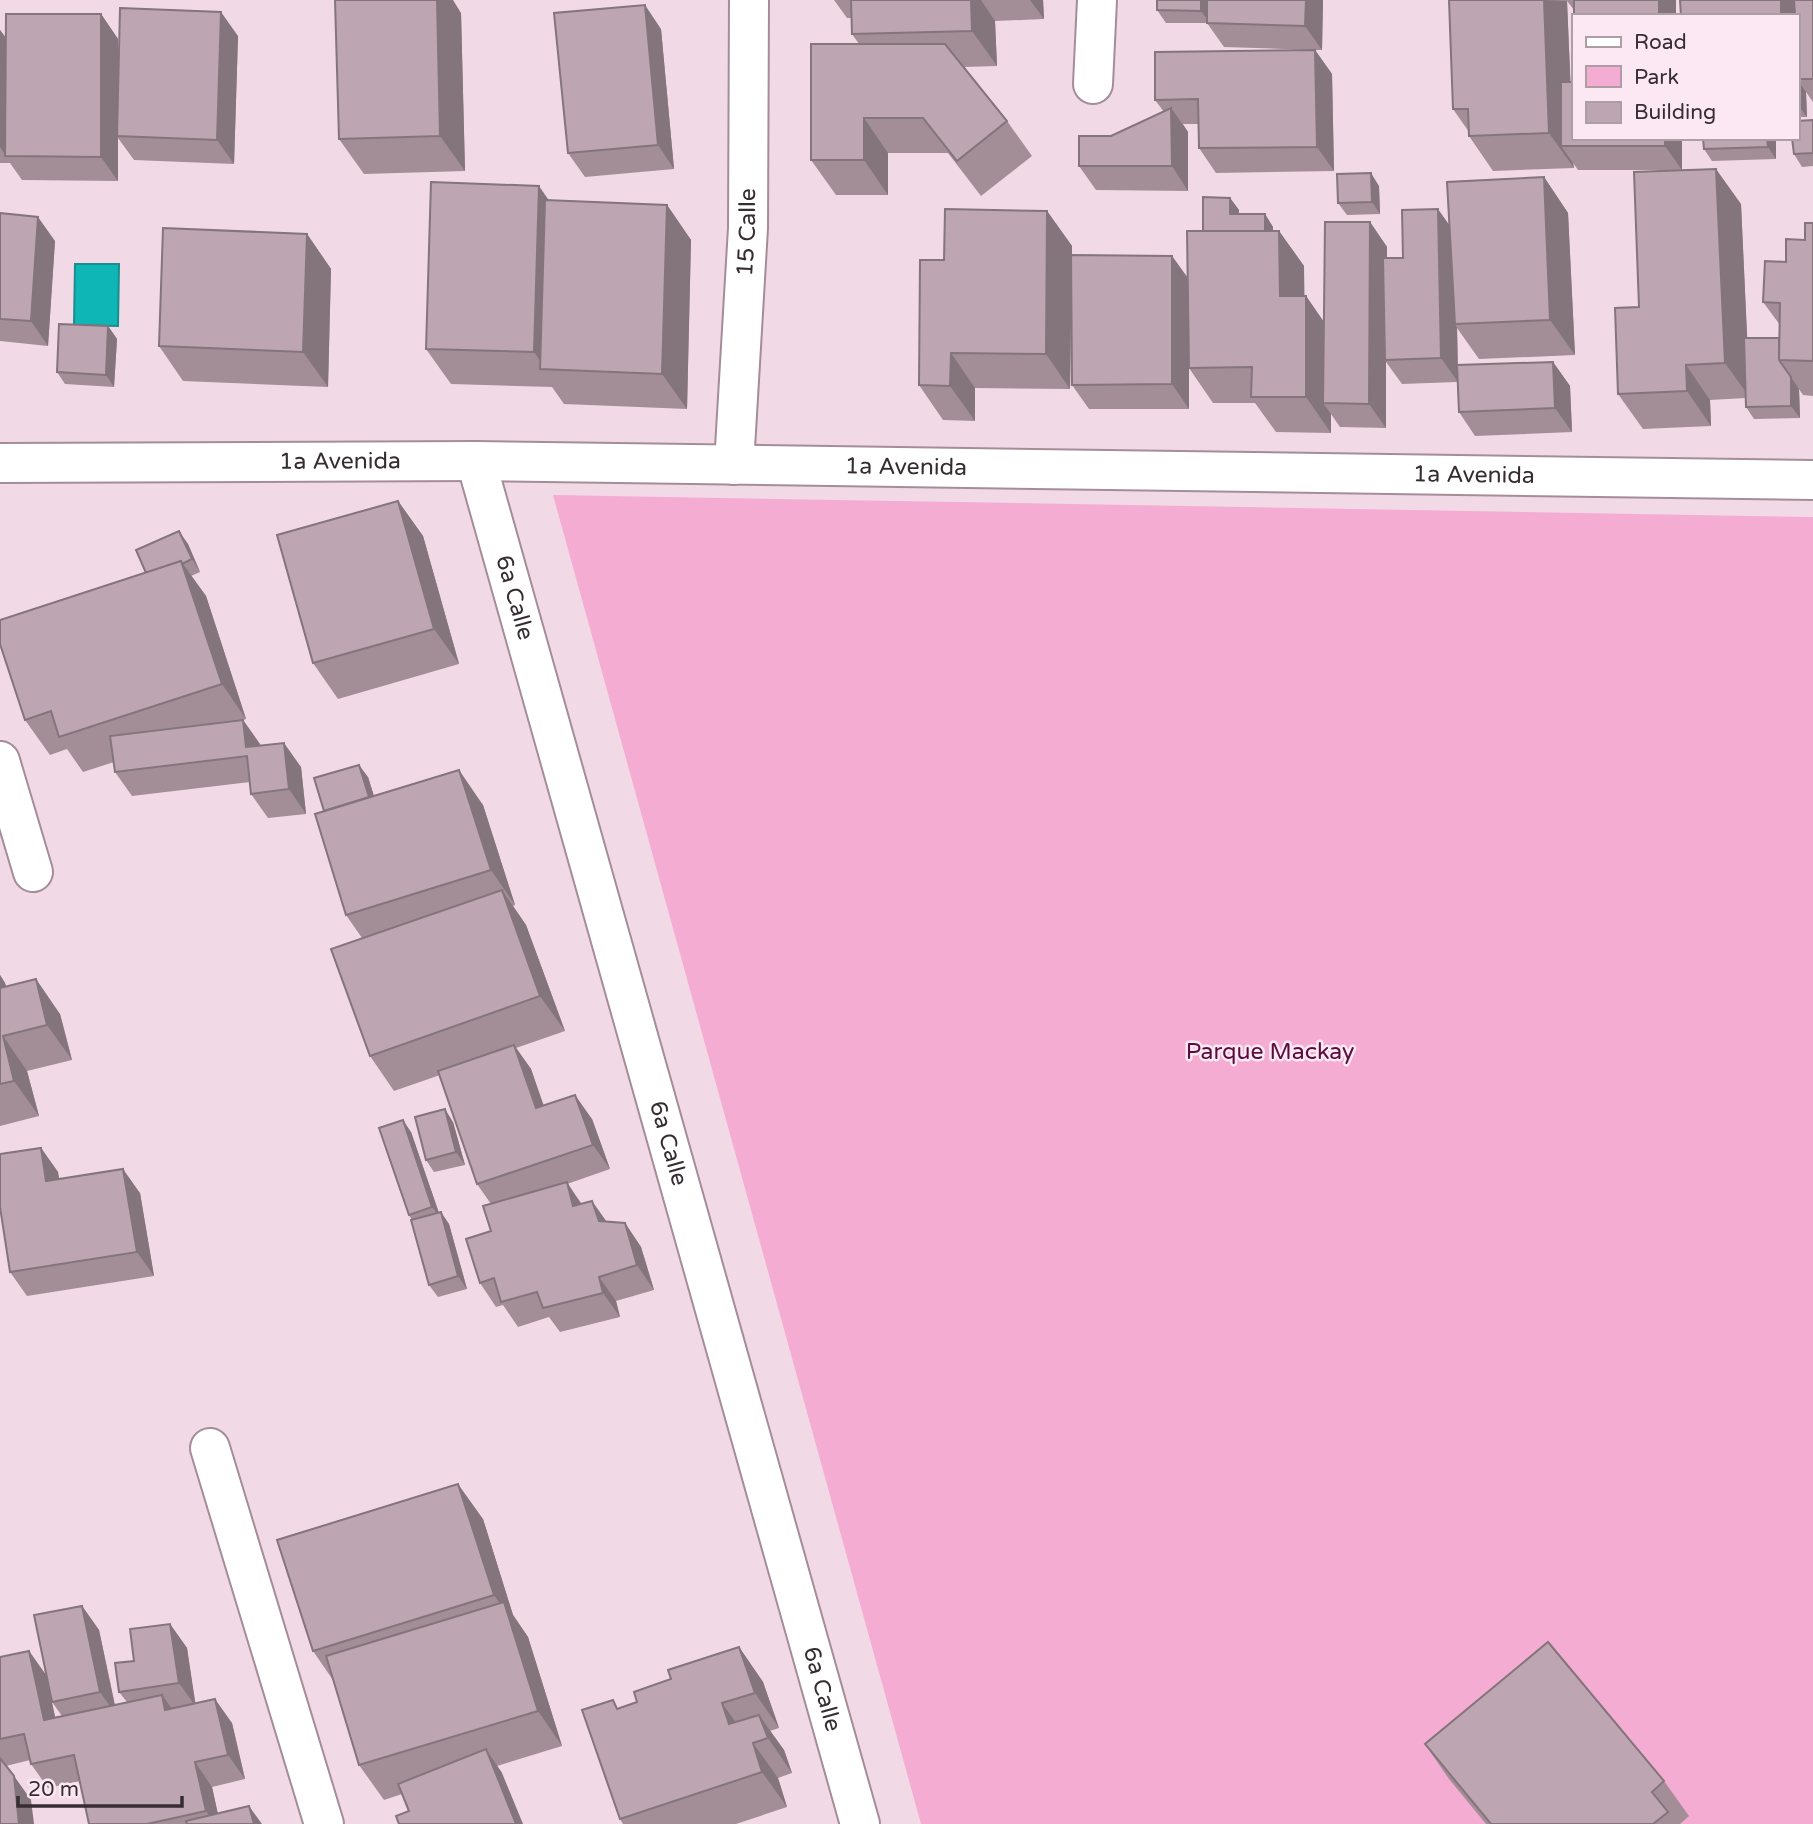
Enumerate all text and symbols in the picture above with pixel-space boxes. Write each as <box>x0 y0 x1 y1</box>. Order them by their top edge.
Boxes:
legend <box>1572 14 1799 140</box>
text: Road <box>1634 30 1687 55</box>
text: Park <box>1634 65 1679 90</box>
text: Building <box>1634 100 1716 125</box>
street label: 15 Calle <box>731 188 762 277</box>
street label: 1a Avenida <box>279 447 401 476</box>
street label: 1a Avenida <box>845 452 967 482</box>
street label: 1a Avenida <box>1413 460 1535 490</box>
street label: 6a Calle <box>489 552 540 643</box>
park label: Parque Mackay <box>1186 1038 1354 1066</box>
street label: 6a Calle <box>643 1098 694 1189</box>
street label: 6a Calle <box>797 1644 847 1735</box>
scale bar <box>18 1764 182 1808</box>
text: 20 m <box>28 1777 79 1802</box>

